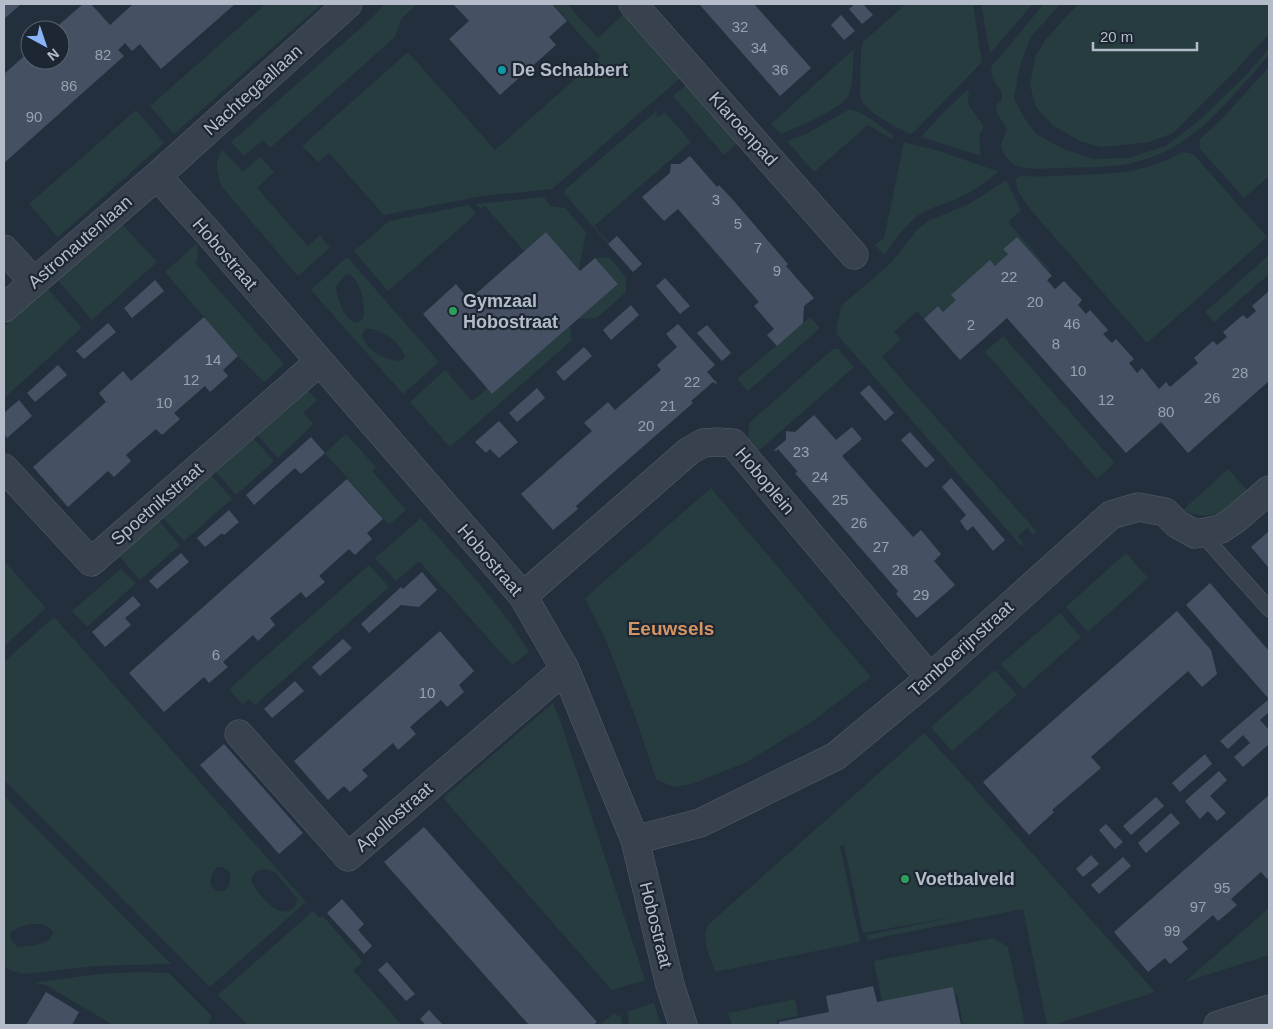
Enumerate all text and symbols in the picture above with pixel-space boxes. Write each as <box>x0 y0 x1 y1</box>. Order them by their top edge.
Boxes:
house number: 32 <box>732 18 748 35</box>
north arrow <box>20 20 70 70</box>
scale bar <box>1093 20 1197 52</box>
text: 20 m <box>1100 28 1133 45</box>
house number: 34 <box>751 39 767 56</box>
street label: Nachtegaallaan <box>200 41 306 139</box>
text: N <box>44 46 62 64</box>
house number: 82 <box>95 46 111 63</box>
place label: De Schabbert <box>512 60 628 80</box>
house number: 36 <box>772 61 788 78</box>
marker: De Schabbert <box>496 64 508 76</box>
house number: 86 <box>61 77 77 94</box>
street label: Klaroenpad <box>705 88 781 170</box>
house number: 90 <box>26 108 42 125</box>
street label: Astronautenlaan <box>24 191 136 293</box>
house number: 3 <box>712 191 720 208</box>
street label: Hobostraat <box>189 214 261 294</box>
house number: 5 <box>734 215 742 232</box>
house number: 7 <box>754 239 762 256</box>
house number: 9 <box>773 262 781 279</box>
house number: 22 <box>1001 268 1017 285</box>
place label: Gymzaal Hobostraat <box>463 291 558 332</box>
house number: 20 <box>1027 293 1043 310</box>
marker: Gymzaal Hobostraat <box>447 305 459 317</box>
house number: 46 <box>1064 315 1080 332</box>
house number: 2 <box>967 316 975 333</box>
house number: 8 <box>1052 335 1060 352</box>
house number: 14 <box>205 351 221 368</box>
house number: 10 <box>1070 362 1086 379</box>
house number: 28 <box>1232 364 1248 381</box>
house number: 12 <box>183 371 199 388</box>
house number: 22 <box>684 373 700 390</box>
house number: 26 <box>1204 389 1220 406</box>
house number: 12 <box>1098 391 1114 408</box>
house number: 10 <box>156 394 172 411</box>
house number: 21 <box>660 397 676 414</box>
house number: 80 <box>1158 403 1174 420</box>
house number: 20 <box>638 417 654 434</box>
house number: 23 <box>793 443 809 460</box>
street label: Hoboplein <box>731 444 799 518</box>
street label: Spoetnikstraat <box>107 459 207 549</box>
house number: 24 <box>812 468 828 485</box>
house number: 25 <box>832 491 848 508</box>
house number: 26 <box>851 514 867 531</box>
street label: Hobostraat <box>454 520 526 600</box>
house number: 27 <box>873 538 889 555</box>
house number: 28 <box>892 561 908 578</box>
house number: 29 <box>913 586 929 603</box>
street label: Tamboerijnstraat <box>905 597 1017 701</box>
district label: Eeuwsels <box>628 618 714 639</box>
house number: 6 <box>212 646 220 663</box>
house number: 10 <box>419 684 435 701</box>
street label: Apollostraat <box>352 778 436 856</box>
place label: Voetbalveld <box>915 869 1015 889</box>
marker: Voetbalveld <box>899 873 911 885</box>
house number: 95 <box>1214 879 1230 896</box>
street label: Hobostraat <box>636 880 676 970</box>
house number: 97 <box>1190 898 1206 915</box>
house number: 99 <box>1164 922 1180 939</box>

